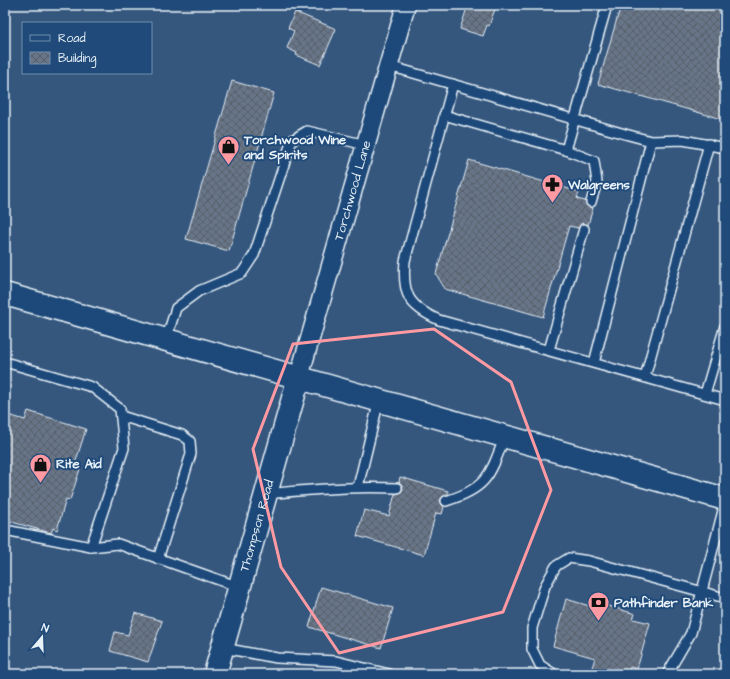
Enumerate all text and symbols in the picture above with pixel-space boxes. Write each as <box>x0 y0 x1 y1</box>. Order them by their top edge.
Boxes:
legend <box>22 22 152 74</box>
text: Road <box>58 30 86 47</box>
text: Building <box>58 50 96 68</box>
place label: Torchwood Wine and Spirits <box>243 131 346 165</box>
shop icon: Torchwood Wine and Spirits <box>215 134 241 167</box>
street label: Torchwood Lane <box>330 138 376 243</box>
pharmacy icon: Walgreens <box>540 172 566 205</box>
place label: Walgreens <box>567 176 630 196</box>
shop icon: Rite Aid <box>27 451 53 484</box>
place label: Rite Aid <box>56 455 102 473</box>
street label: Thompson Road <box>235 477 279 574</box>
bank icon: Pathfinder Bank <box>586 590 612 623</box>
place label: Pathfinder Bank <box>614 594 714 612</box>
north arrow <box>22 617 62 657</box>
text: N <box>39 620 51 636</box>

